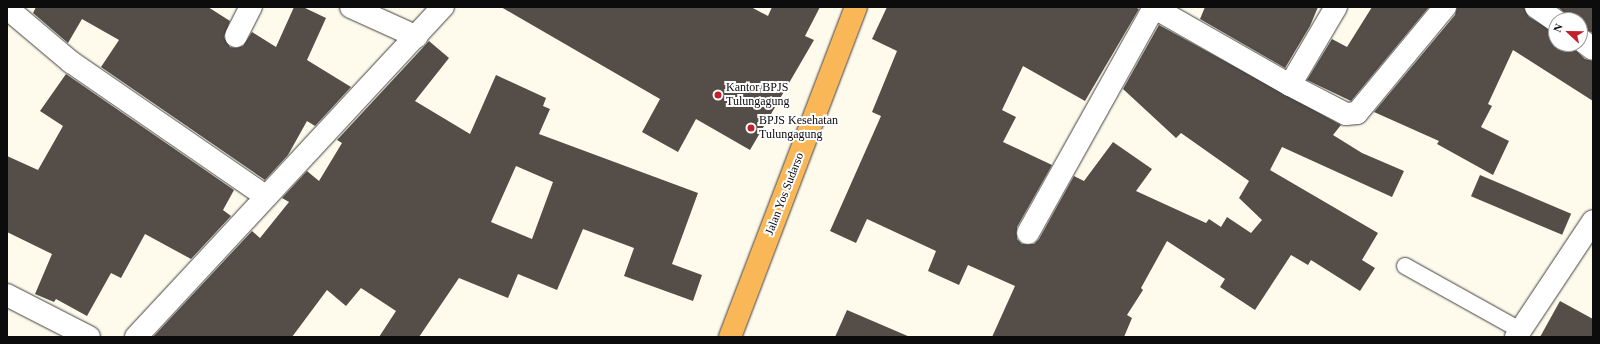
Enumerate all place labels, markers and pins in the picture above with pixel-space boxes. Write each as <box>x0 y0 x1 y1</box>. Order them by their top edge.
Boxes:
place label: Kantor BPJS Tulungagung <box>726 81 790 109</box>
marker: Kantor BPJS Tulungagung <box>713 90 723 100</box>
place label: BPJS Kesehatan Tulungagung <box>759 114 838 142</box>
marker: BPJS Kesehatan Tulungagung <box>746 123 756 133</box>

